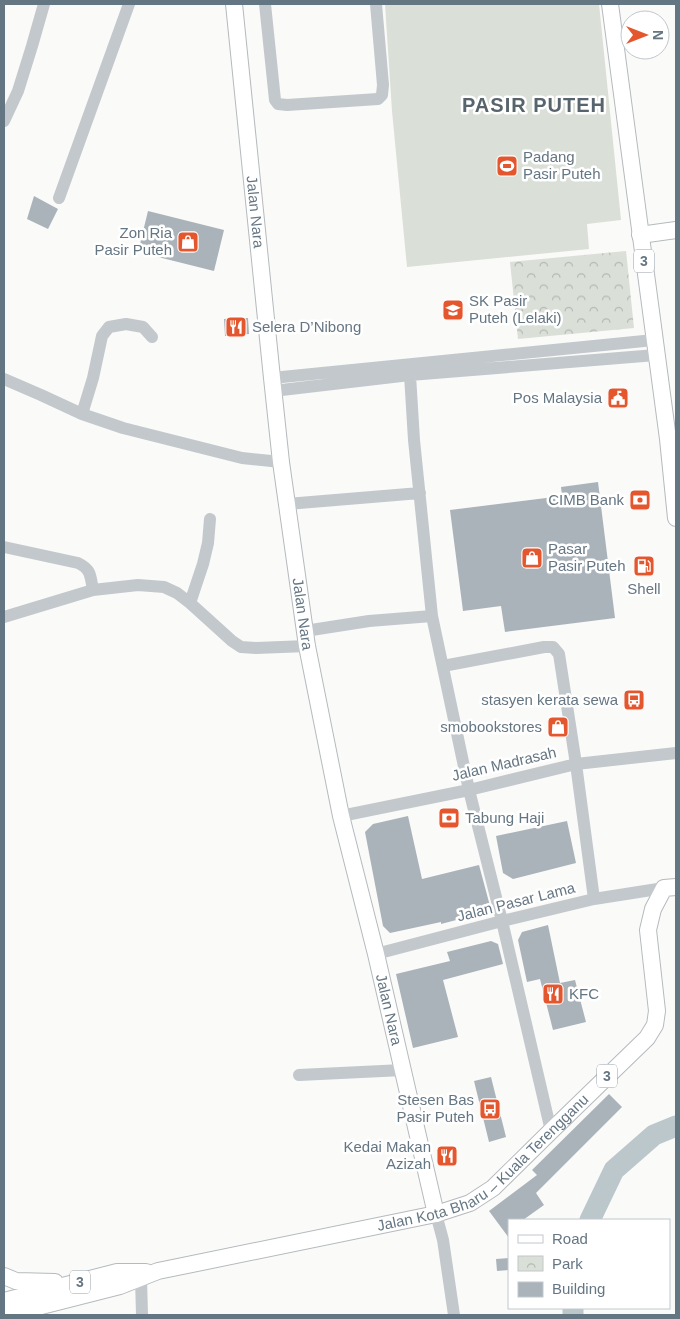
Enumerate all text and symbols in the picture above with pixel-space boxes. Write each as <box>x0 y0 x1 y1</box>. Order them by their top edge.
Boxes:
north arrow <box>620 10 670 60</box>
text: N <box>650 30 666 40</box>
district label: PASIR PUTEH <box>462 94 606 116</box>
place label: Padang Pasir Puteh <box>523 148 601 182</box>
sports icon: Padang Pasir Puteh <box>495 154 519 178</box>
street label: Jalan Nara <box>243 175 268 249</box>
place label: Zon Ria Pasir Puteh <box>94 224 173 258</box>
shop icon: Zon Ria Pasir Puteh <box>176 230 200 254</box>
road number: 3 <box>634 250 654 272</box>
place label: SK Pasir Puteh (Lelaki) <box>469 292 562 326</box>
school or university icon: SK Pasir Puteh (Lelaki) <box>441 298 465 322</box>
restaurant icon: Selera D’Nibong <box>224 315 248 339</box>
place label: Selera D’Nibong <box>252 318 361 335</box>
public building icon: Pos Malaysia <box>606 386 630 410</box>
place label: Pos Malaysia <box>513 389 603 406</box>
bank icon: CIMB Bank <box>628 488 652 512</box>
place label: CIMB Bank <box>548 491 624 508</box>
place label: Pasar Pasir Puteh <box>548 540 626 574</box>
shop icon: Pasar Pasir Puteh <box>520 546 544 570</box>
fuel station icon: Shell <box>632 554 656 578</box>
street label: Jalan Nara <box>289 577 317 652</box>
place label: Shell <box>627 580 661 597</box>
bus stop icon: stasyen kerata sewa <box>622 688 646 712</box>
place label: stasyen kerata sewa <box>481 691 619 708</box>
shop icon: smobookstores <box>546 715 570 739</box>
place label: smobookstores <box>440 718 542 735</box>
street label: Jalan Madrasah <box>450 743 558 784</box>
bank icon: Tabung Haji <box>437 806 461 830</box>
place label: Tabung Haji <box>465 809 544 826</box>
street label: Jalan Pasar Lama <box>455 878 577 924</box>
street label: Jalan Nara <box>373 972 406 1047</box>
restaurant icon: KFC <box>541 982 565 1006</box>
place label: KFC <box>569 985 599 1002</box>
road number: 3 <box>597 1064 617 1088</box>
street label: Jalan Kota Bharu – Kuala Terengganu <box>375 1091 592 1234</box>
place label: Stesen Bas Pasir Puteh <box>396 1091 474 1125</box>
bus stop icon: Stesen Bas Pasir Puteh <box>478 1097 502 1121</box>
place label: Kedai Makan Azizah <box>343 1138 431 1172</box>
restaurant icon: Kedai Makan Azizah <box>435 1144 459 1168</box>
legend <box>508 1219 670 1309</box>
text: Road <box>552 1230 588 1247</box>
text: Park <box>552 1255 583 1272</box>
road number: 3 <box>70 1270 90 1294</box>
text: Building <box>552 1280 605 1297</box>

